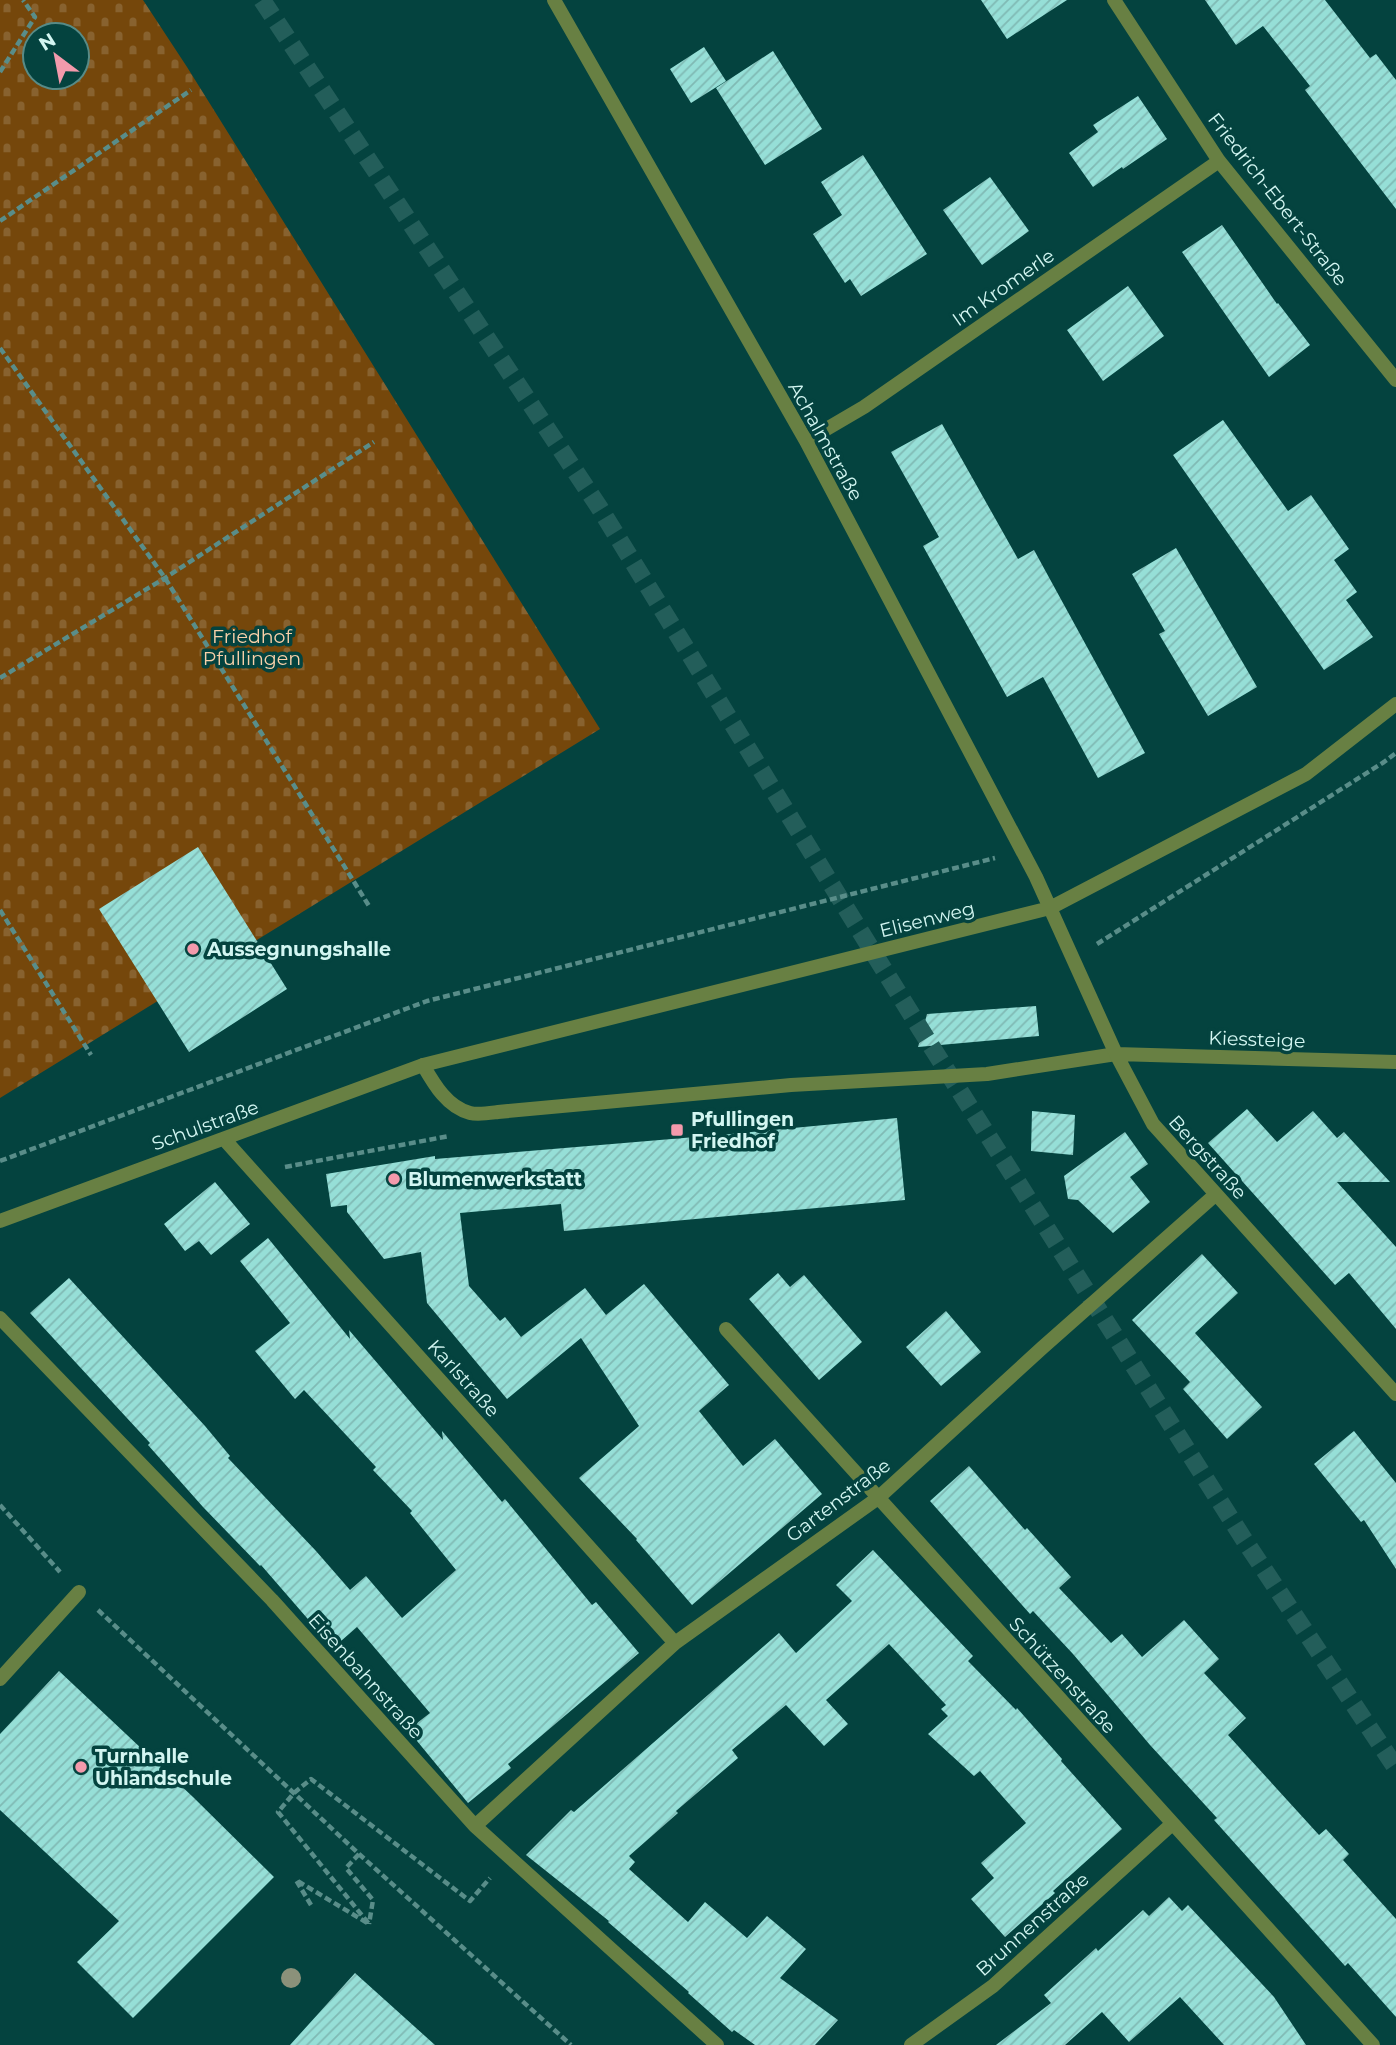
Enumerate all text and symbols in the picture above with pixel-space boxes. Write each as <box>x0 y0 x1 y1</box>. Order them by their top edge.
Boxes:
north arrow <box>21 21 91 91</box>
text: N <box>35 28 60 56</box>
street label: Friedrich-Ebert-Straße <box>1203 108 1352 290</box>
street label: Im Kromerle <box>948 244 1059 331</box>
street label: Achalmstraße <box>783 378 868 505</box>
park label: Friedhof Pfullingen <box>203 625 301 670</box>
street label: Elisenweg <box>877 897 977 942</box>
place label: Aussegnungshalle <box>206 938 391 961</box>
marker: Aussegnungshalle <box>185 941 201 957</box>
street label: Kiessteige <box>1208 1026 1306 1053</box>
street label: Schulstraße <box>149 1095 262 1155</box>
place label: Pfullingen Friedhof <box>691 1108 794 1153</box>
street label: Bergstraße <box>1164 1110 1251 1204</box>
marker: Pfullingen Friedhof <box>669 1122 685 1138</box>
place label: Blumenwerkstatt <box>408 1168 582 1191</box>
marker: Blumenwerkstatt <box>386 1171 402 1187</box>
street label: Karlstraße <box>423 1335 504 1422</box>
street label: Gartenstraße <box>782 1454 895 1547</box>
street label: Eisenbahnstraße <box>303 1609 428 1744</box>
street label: Schützenstraße <box>1004 1612 1121 1738</box>
place label: Turnhalle Uhlandschule <box>95 1745 232 1790</box>
marker: Turnhalle Uhlandschule <box>73 1759 89 1775</box>
street label: Brunnenstraße <box>971 1868 1094 1981</box>

